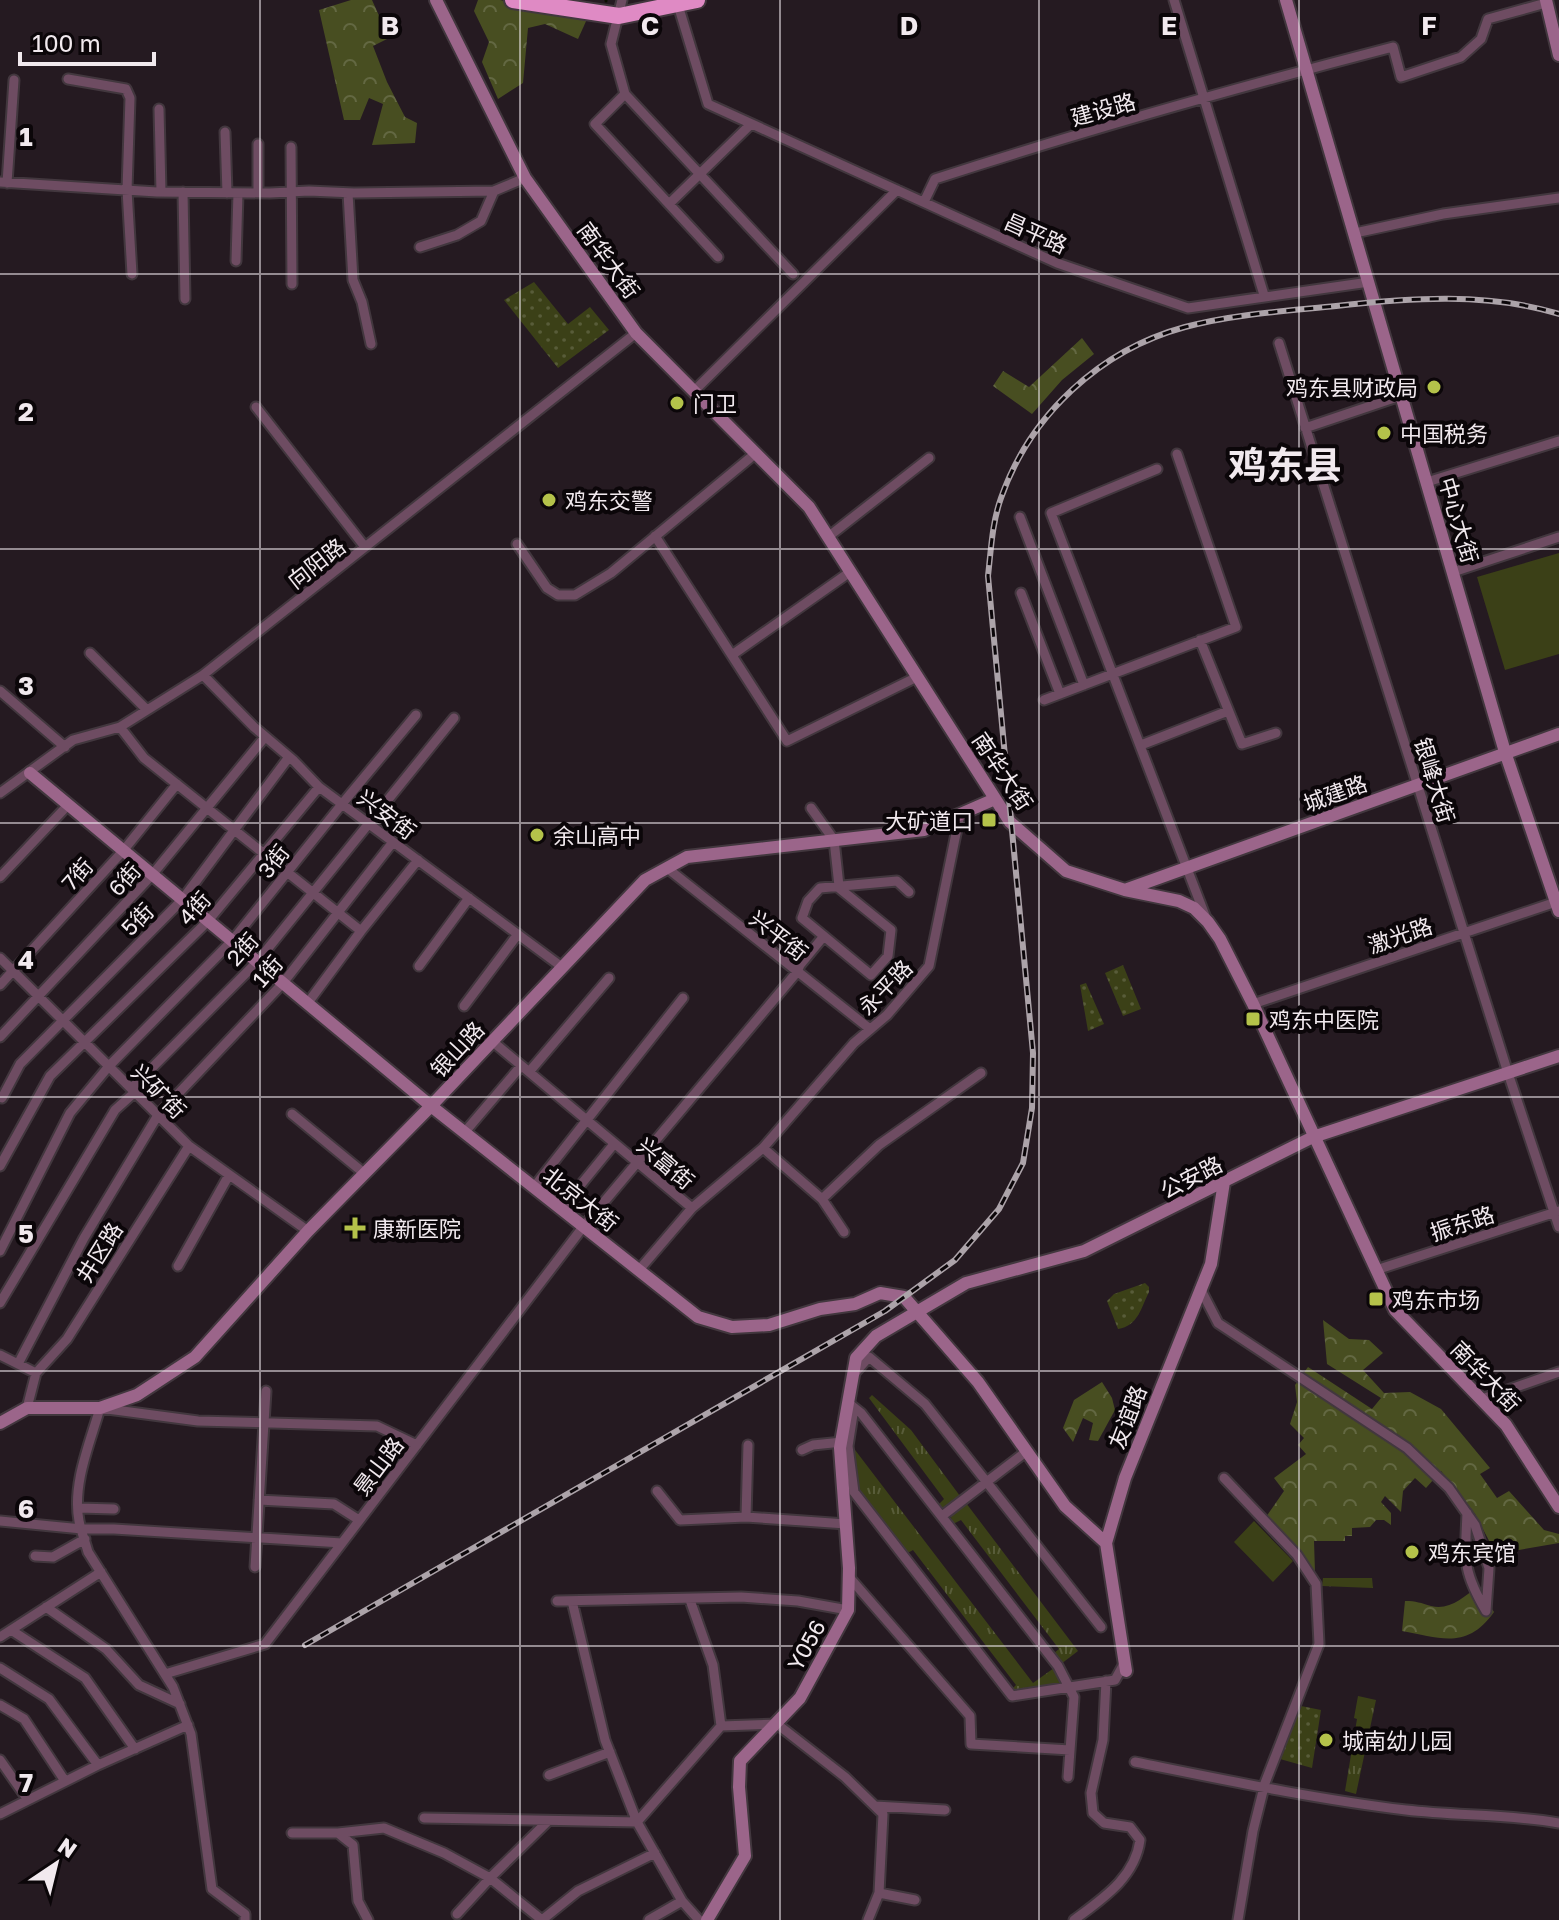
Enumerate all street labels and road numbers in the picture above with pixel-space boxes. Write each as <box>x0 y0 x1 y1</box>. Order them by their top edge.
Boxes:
street label: 建设路 <box>1068 87 1138 131</box>
street label: 昌平路 <box>1000 207 1072 259</box>
street label: 南华大街 <box>572 216 646 304</box>
street label: 中心大街 <box>1434 474 1484 566</box>
street label: 向阳路 <box>282 532 350 594</box>
street label: 南华大街 <box>967 727 1039 815</box>
street label: 银峰大街 <box>1409 734 1461 826</box>
street label: 城建路 <box>1299 769 1371 817</box>
street label: 兴安街 <box>353 783 421 845</box>
street label: 3街 <box>252 839 294 883</box>
street label: 7街 <box>56 852 98 896</box>
street label: 6街 <box>102 857 146 901</box>
street label: 4街 <box>172 886 216 930</box>
street label: 5街 <box>115 897 159 941</box>
street label: 兴平街 <box>745 904 813 966</box>
street label: 激光路 <box>1364 911 1436 959</box>
street label: 2街 <box>220 927 264 971</box>
street label: 1街 <box>246 950 288 992</box>
street label: 永平路 <box>852 954 918 1020</box>
street label: 银山路 <box>425 1016 489 1082</box>
street label: 兴矿街 <box>126 1058 192 1124</box>
street label: 兴富街 <box>632 1131 700 1195</box>
street label: 公安路 <box>1155 1150 1227 1204</box>
street label: 北京大街 <box>538 1161 624 1237</box>
street label: 振东路 <box>1426 1200 1498 1246</box>
street label: 井区路 <box>70 1217 128 1287</box>
street label: 南华大街 <box>1446 1335 1526 1417</box>
street label: 友谊路 <box>1103 1381 1151 1453</box>
street label: 景山路 <box>347 1432 409 1500</box>
street label: Y056 <box>781 1615 831 1675</box>

